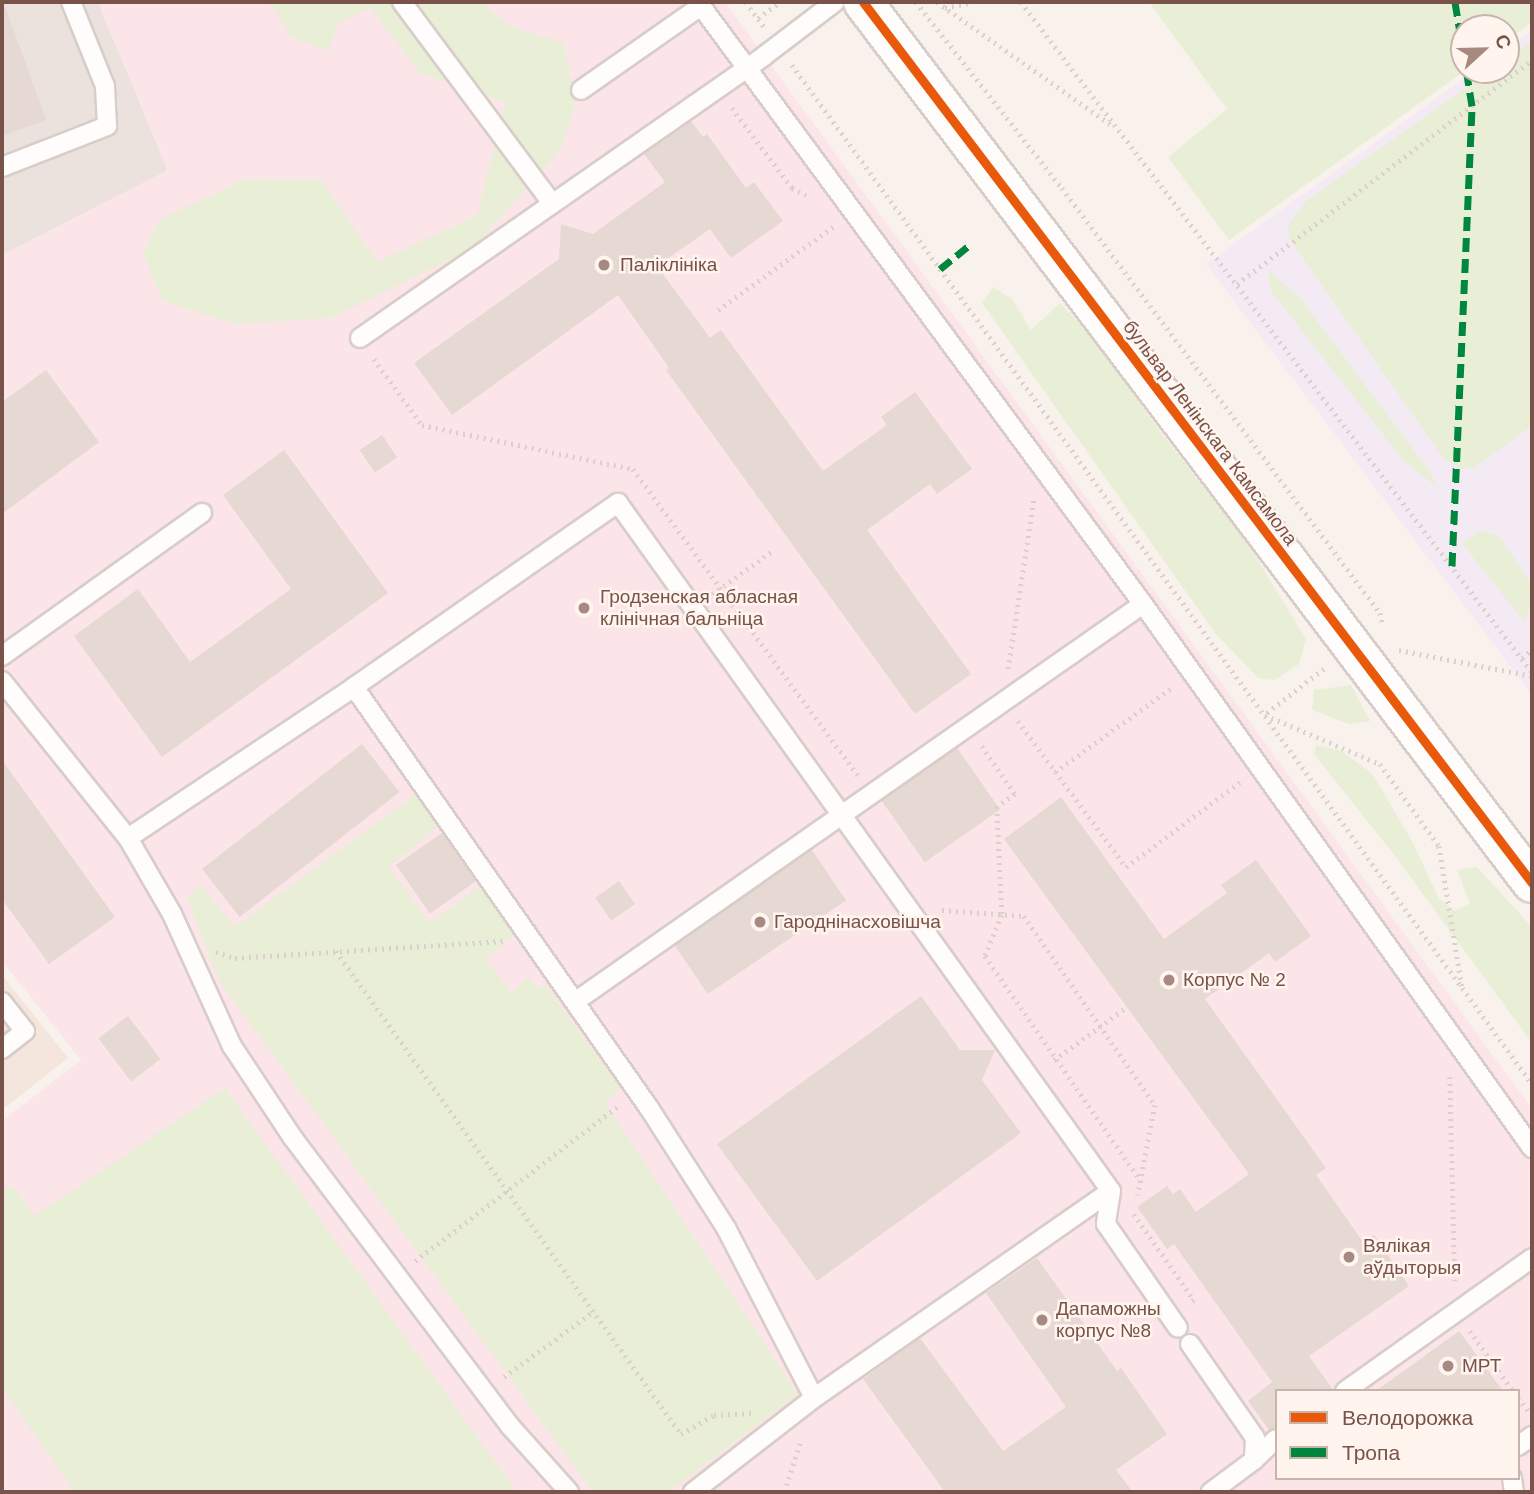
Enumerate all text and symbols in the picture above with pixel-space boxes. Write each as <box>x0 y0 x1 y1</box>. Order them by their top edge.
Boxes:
north arrow <box>1450 14 1520 84</box>
text: С <box>1491 31 1515 52</box>
place label: Паліклініка <box>620 254 717 276</box>
marker: Паліклініка <box>594 255 614 275</box>
street label: бульвар Ленінскага Камсамола <box>1118 316 1302 550</box>
place label: Гродзенская абласная клінічная бальніца <box>600 586 798 630</box>
marker: Гродзенская абласная клінічная бальніца <box>574 598 594 618</box>
place label: Гароднінасховішча <box>774 911 941 933</box>
marker: Гароднінасховішча <box>752 914 768 930</box>
place label: Корпус № 2 <box>1183 969 1286 991</box>
marker: Корпус № 2 <box>1161 972 1177 988</box>
place label: Вялікая аўдыторыя <box>1363 1235 1461 1279</box>
marker: Вялікая аўдыторыя <box>1341 1249 1357 1265</box>
place label: Дапаможны корпус №8 <box>1056 1298 1161 1342</box>
marker: Дапаможны корпус №8 <box>1034 1312 1050 1328</box>
place label: МРТ <box>1462 1355 1501 1377</box>
marker: МРТ <box>1440 1358 1456 1374</box>
legend <box>1275 1389 1520 1480</box>
text: Велодорожка <box>1342 1406 1473 1429</box>
text: Тропа <box>1342 1441 1400 1464</box>

